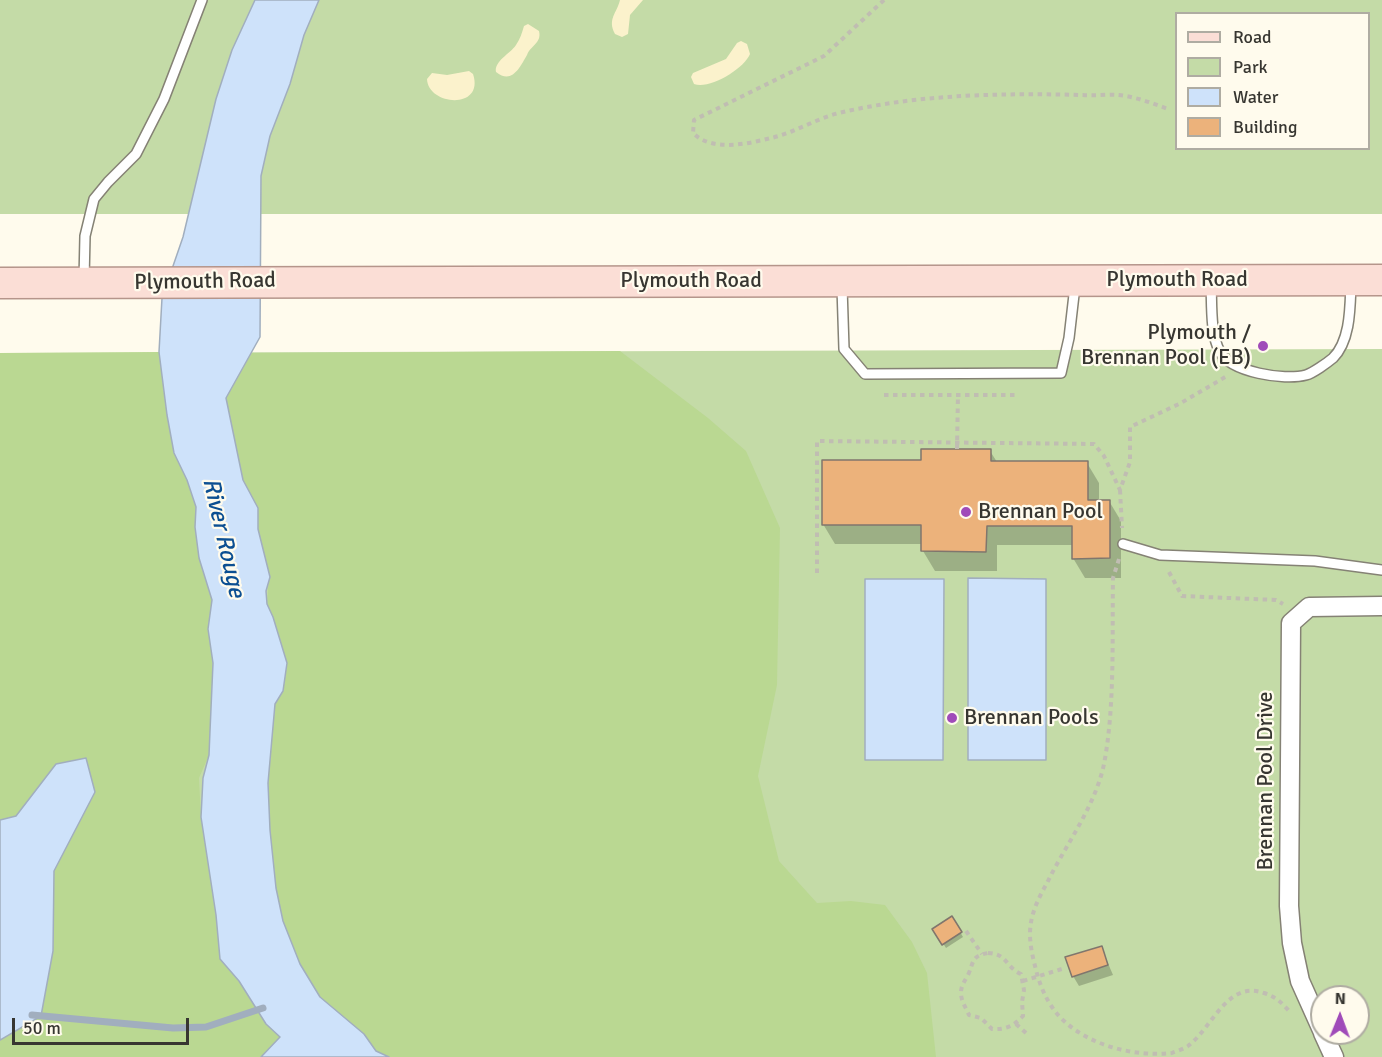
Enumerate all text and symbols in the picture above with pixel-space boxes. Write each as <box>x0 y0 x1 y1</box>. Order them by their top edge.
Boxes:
legend <box>1175 12 1370 150</box>
text: Road <box>1233 26 1272 48</box>
text: Park <box>1233 56 1268 78</box>
text: Water <box>1233 86 1278 108</box>
text: Building <box>1233 116 1297 138</box>
street label: Plymouth Road <box>1106 267 1248 293</box>
street label: Plymouth Road <box>134 268 276 296</box>
street label: Plymouth Road <box>620 268 762 294</box>
place label: Plymouth / Brennan Pool (EB) <box>1081 320 1251 372</box>
marker: Plymouth / Brennan Pool (EB) <box>1256 339 1270 353</box>
water label: River Rouge <box>195 475 251 601</box>
place label: Brennan Pool <box>978 499 1103 525</box>
marker: Brennan Pool <box>959 505 973 519</box>
street label: Brennan Pool Drive <box>1253 692 1279 870</box>
place label: Brennan Pools <box>964 705 1099 731</box>
marker: Brennan Pools <box>945 711 959 725</box>
north arrow <box>1310 985 1370 1045</box>
text: N <box>1335 989 1346 1009</box>
scale bar <box>15 1006 192 1044</box>
text: 50 m <box>23 1017 61 1039</box>

